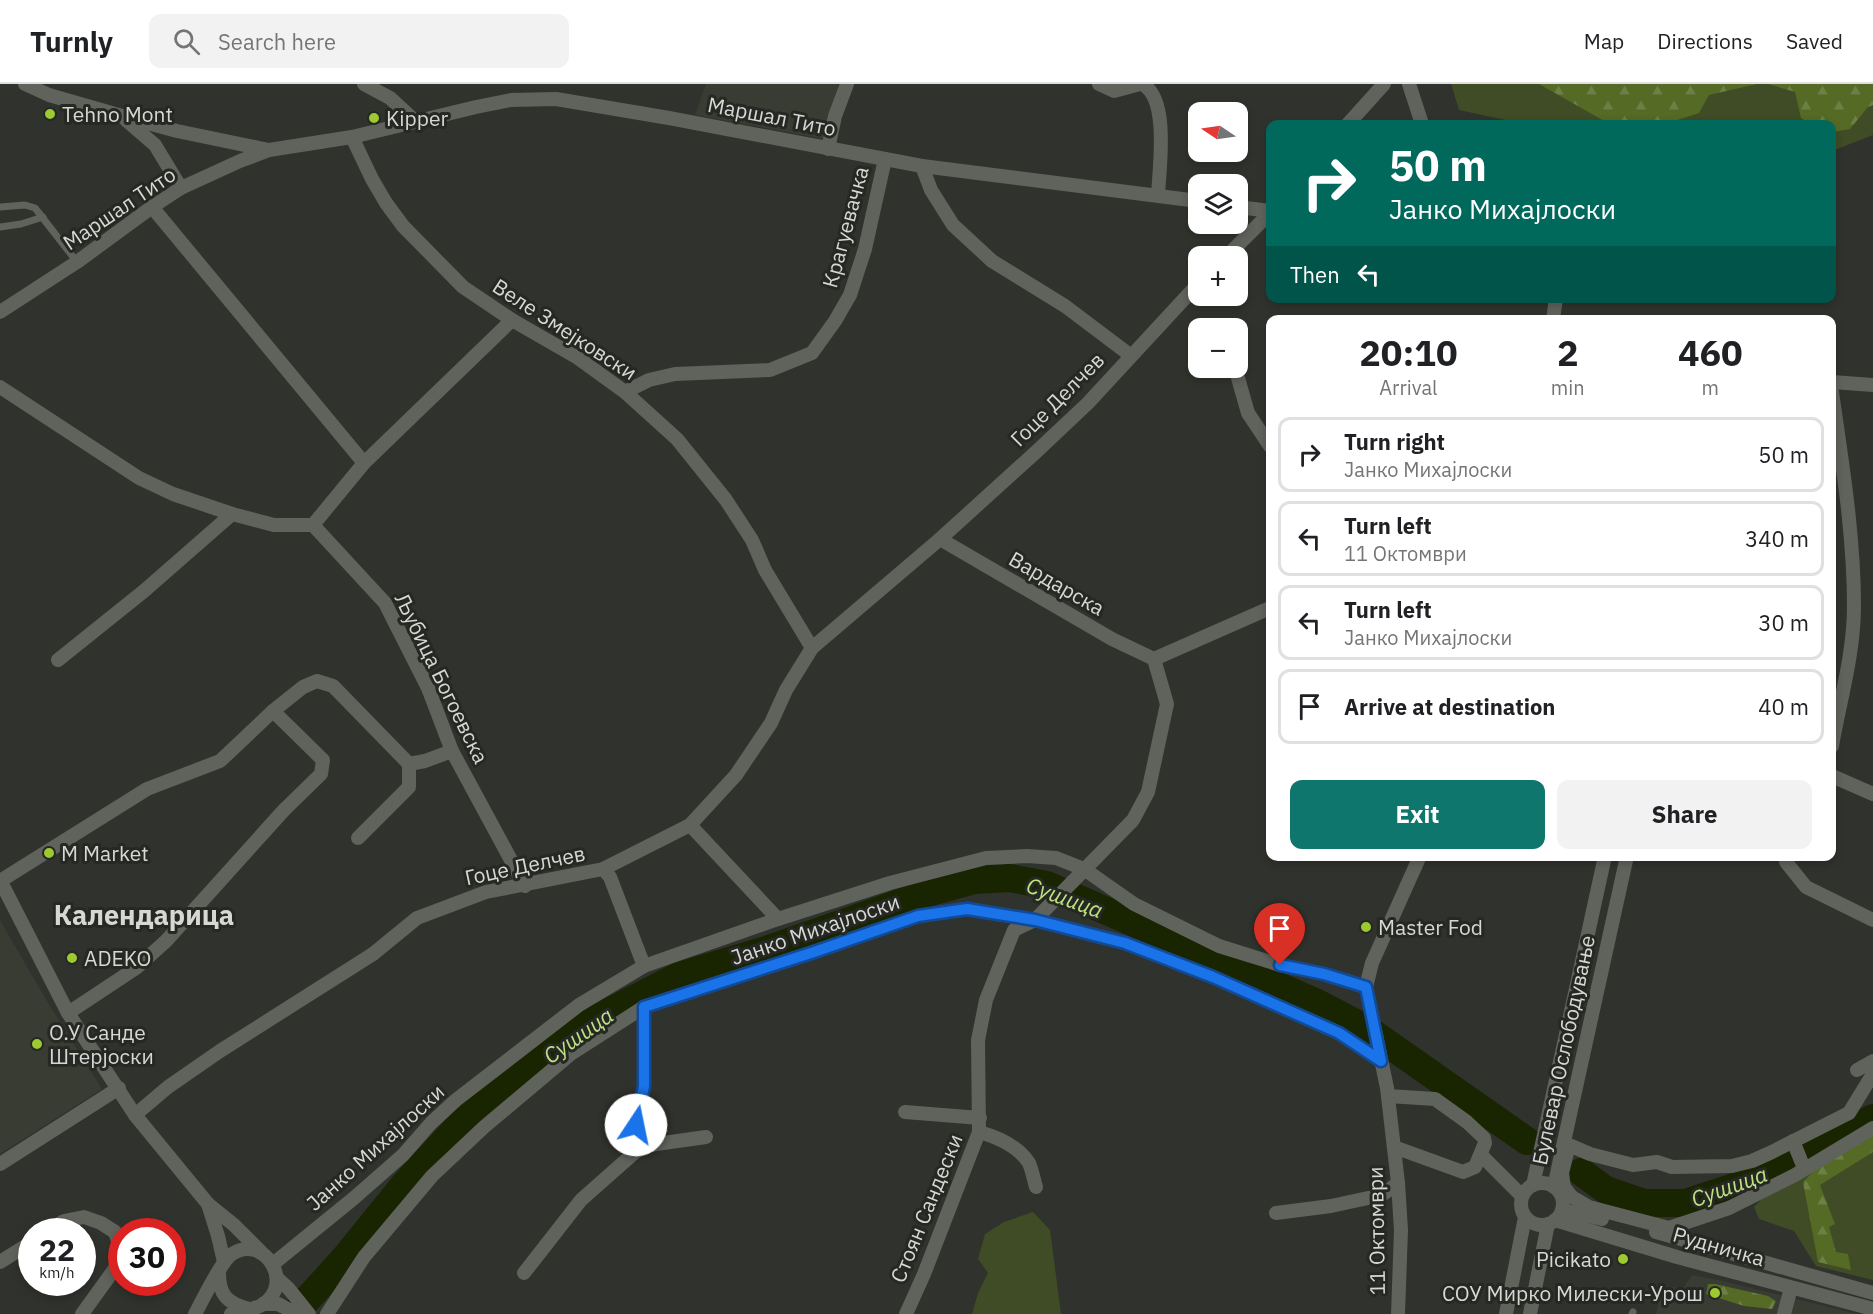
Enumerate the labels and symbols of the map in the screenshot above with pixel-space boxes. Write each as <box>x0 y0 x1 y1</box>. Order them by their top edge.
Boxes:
street label: Маршал Тито <box>705 90 839 142</box>
place label: Tehno Mont <box>62 100 173 128</box>
north arrow <box>1188 102 1248 162</box>
place label: Kipper <box>386 104 448 132</box>
marker: Tehno Mont <box>43 107 57 121</box>
marker: Kipper <box>367 111 381 125</box>
street label: Маршал Тито <box>57 160 181 256</box>
street label: Крагуевачка <box>815 163 875 291</box>
street label: Веле Змејковски <box>488 272 642 386</box>
street label: Гоце Делчев <box>1004 346 1110 452</box>
street label: Вардарска <box>1004 544 1110 622</box>
street label: Љубица Богоевска <box>389 588 495 768</box>
place label: M Market <box>61 839 149 867</box>
street label: Гоце Делчев <box>462 839 588 891</box>
marker: M Market <box>42 846 56 860</box>
water label: Сушица <box>1023 870 1107 924</box>
street label: Јанко Михајлоски <box>727 887 903 971</box>
district label: Календарица <box>54 897 234 932</box>
pin <box>1254 903 1305 965</box>
place label: Master Fod <box>1378 913 1483 941</box>
marker: Master Fod <box>1359 920 1373 934</box>
street label: Булевар Ослободување <box>1525 933 1601 1167</box>
place label: ADEKO <box>84 944 151 972</box>
marker: ADEKO <box>65 951 79 965</box>
water label: Сушица <box>537 1000 619 1070</box>
place label: О.У Санде Штерјоски <box>49 1018 154 1070</box>
marker: О.У Санде Штерјоски <box>30 1037 44 1051</box>
street label: Јанко Михајлоски <box>300 1077 450 1217</box>
position arrow <box>604 1093 668 1157</box>
street label: Стоян Сандески <box>883 1129 969 1287</box>
water label: Сушица <box>1687 1159 1771 1213</box>
street label: 11 Октомври <box>1361 1166 1391 1296</box>
speed limit sign: 30 <box>108 1218 186 1296</box>
street label: Рудничка <box>1670 1220 1768 1272</box>
place label: Picikato <box>1536 1245 1611 1273</box>
marker: Picikato <box>1616 1252 1630 1266</box>
place label: СОУ Мирко Милески-Урош <box>1442 1279 1703 1307</box>
marker: СОУ Мирко Милески-Урош <box>1708 1286 1722 1300</box>

